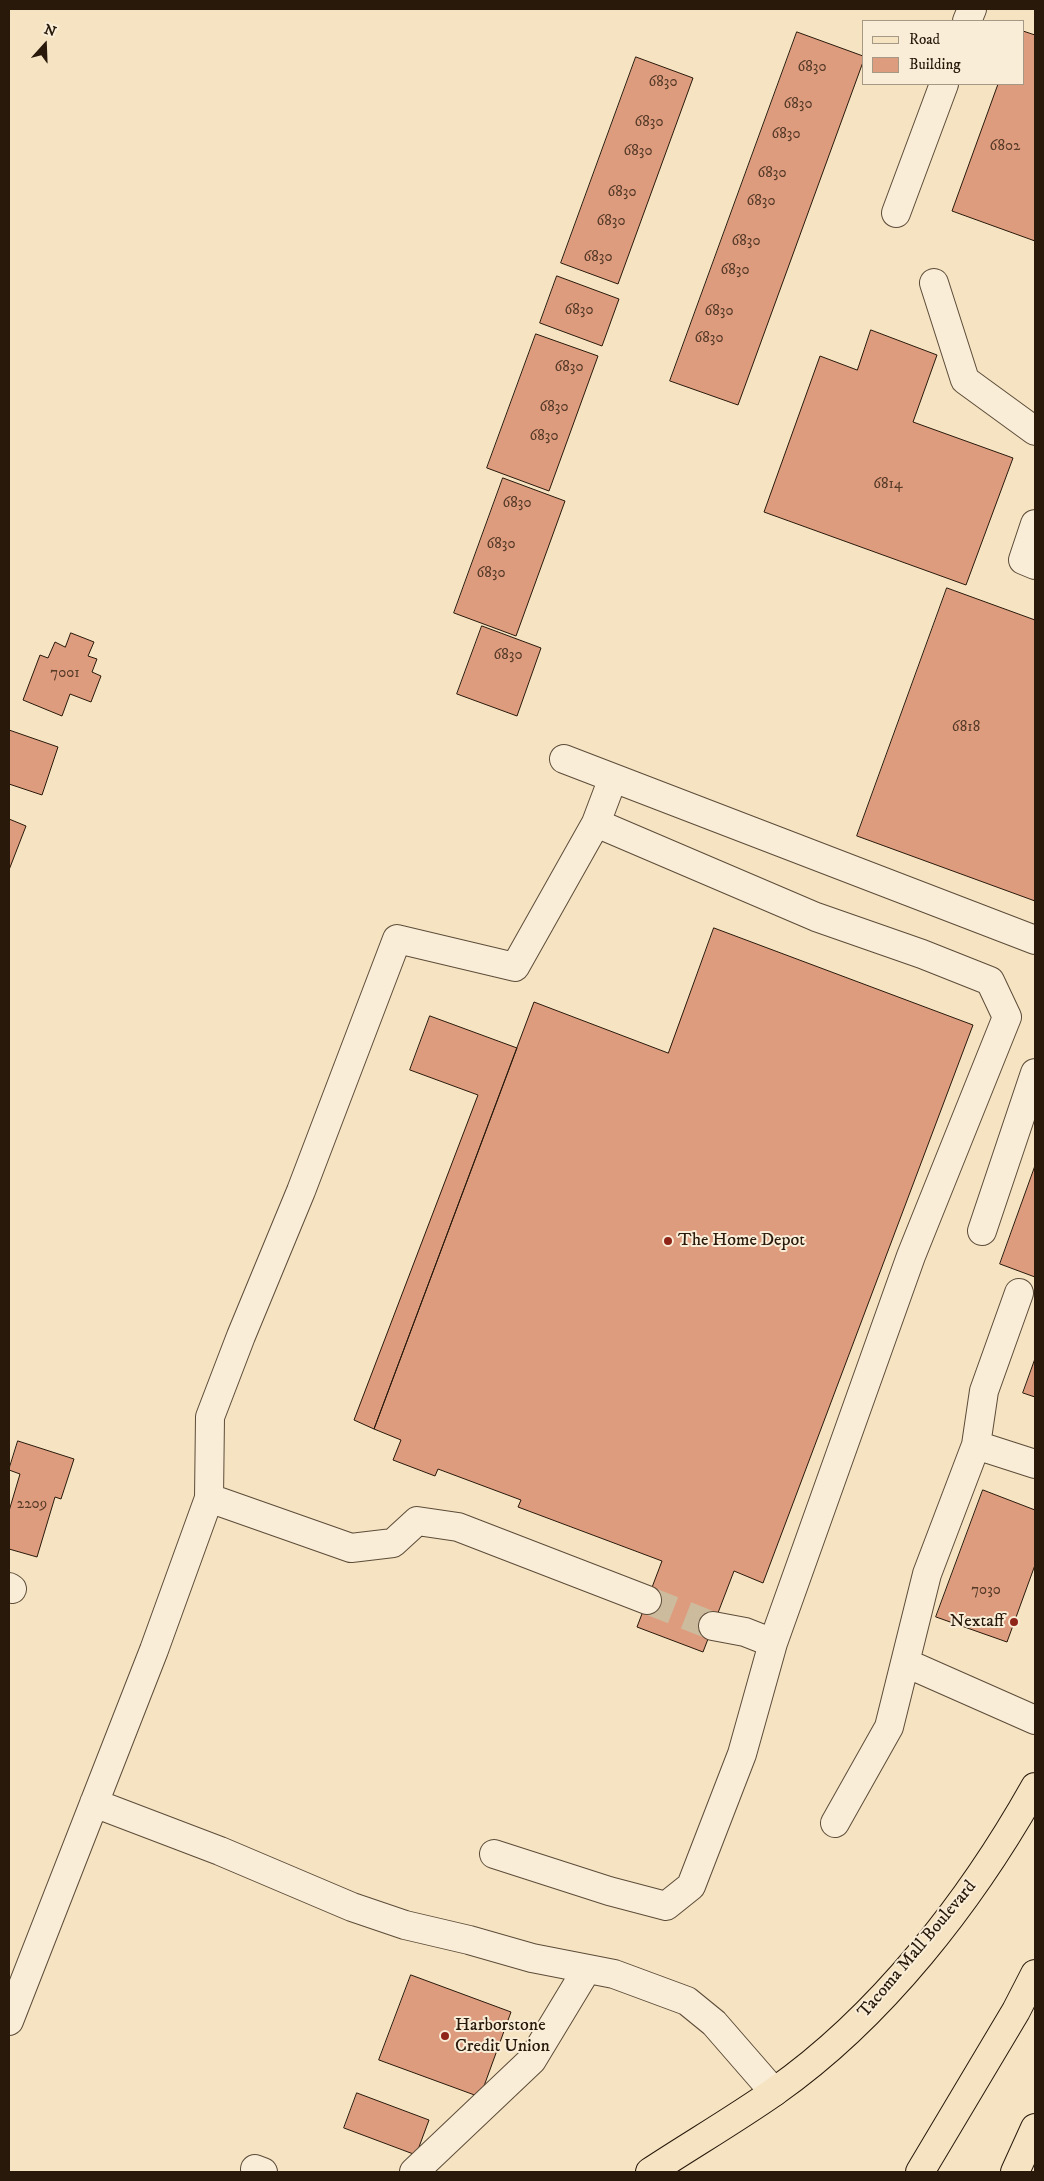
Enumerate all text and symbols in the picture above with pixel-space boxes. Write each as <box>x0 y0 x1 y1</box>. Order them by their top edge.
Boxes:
north arrow <box>20 20 70 70</box>
text: N <box>42 20 59 41</box>
legend <box>862 20 1024 85</box>
text: Road <box>909 30 940 49</box>
text: Building <box>909 55 961 74</box>
house number: 6830 <box>798 59 826 77</box>
house number: 6830 <box>649 74 677 92</box>
house number: 6830 <box>784 96 812 114</box>
house number: 6830 <box>635 114 663 132</box>
house number: 6830 <box>772 126 800 144</box>
house number: 6802 <box>990 138 1020 156</box>
house number: 6830 <box>624 143 652 161</box>
house number: 6830 <box>758 165 786 183</box>
house number: 6830 <box>608 184 636 202</box>
house number: 6830 <box>747 193 775 211</box>
house number: 6830 <box>597 213 625 231</box>
house number: 6830 <box>732 233 760 251</box>
house number: 6830 <box>584 249 612 267</box>
house number: 6830 <box>721 262 749 280</box>
house number: 6830 <box>565 302 593 320</box>
house number: 6830 <box>705 303 733 321</box>
house number: 6830 <box>695 330 723 348</box>
house number: 6830 <box>555 359 583 377</box>
house number: 6830 <box>540 399 568 417</box>
house number: 6830 <box>530 428 558 446</box>
house number: 6814 <box>873 476 903 494</box>
house number: 6830 <box>503 495 531 513</box>
house number: 6830 <box>487 536 515 554</box>
house number: 6830 <box>477 565 505 583</box>
house number: 6830 <box>494 647 522 665</box>
house number: 7001 <box>50 665 80 683</box>
house number: 6818 <box>952 719 980 737</box>
place label: The Home Depot <box>678 1230 805 1252</box>
marker: The Home Depot <box>662 1235 674 1247</box>
house number: 2209 <box>17 1496 47 1514</box>
house number: 7030 <box>971 1582 1001 1600</box>
place label: Nextaff <box>950 1611 1004 1633</box>
marker: Nextaff <box>1008 1616 1020 1628</box>
street label: Tacoma Mall Boulevard <box>854 1877 982 2023</box>
place label: Harborstone Credit Union <box>455 2015 550 2058</box>
marker: Harborstone Credit Union <box>439 2030 451 2042</box>

